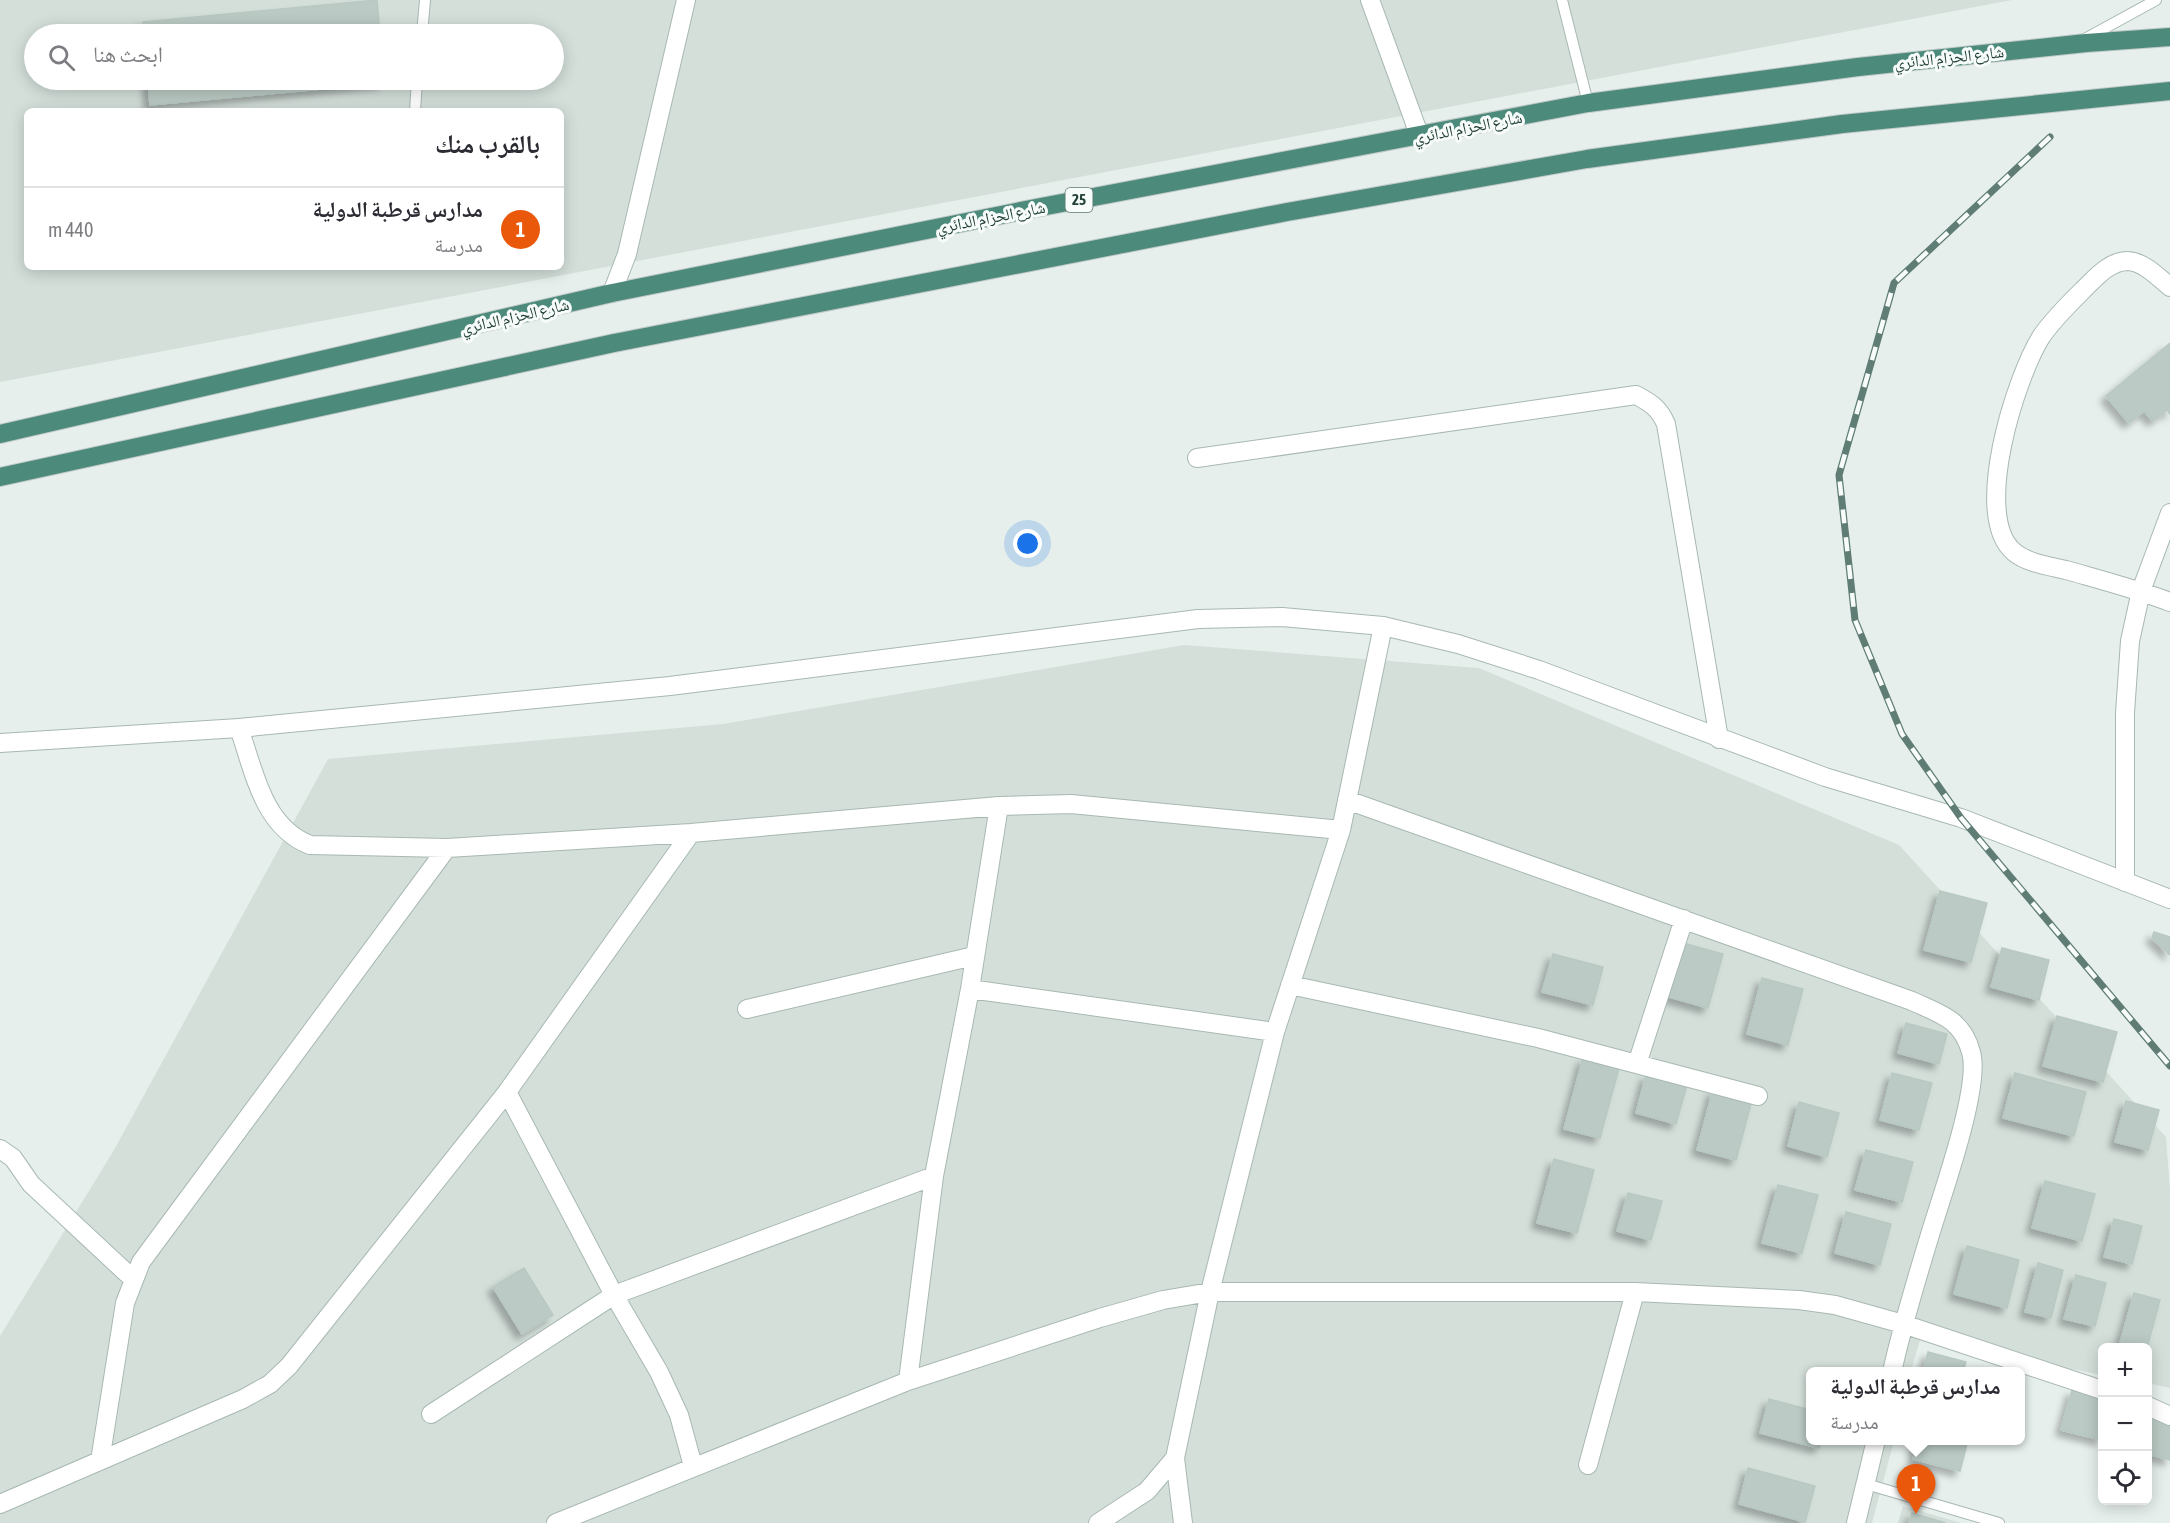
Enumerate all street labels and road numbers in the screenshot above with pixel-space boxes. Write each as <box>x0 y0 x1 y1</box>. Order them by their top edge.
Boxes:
street label: شارع الحزام الدائري <box>1893 42 2005 76</box>
street label: شارع الحزام الدائري <box>1412 108 1525 150</box>
road number: 25 <box>1066 188 1092 212</box>
street label: شارع الحزام الدائري <box>935 198 1048 240</box>
street label: شارع الحزام الدائري <box>459 295 572 341</box>

